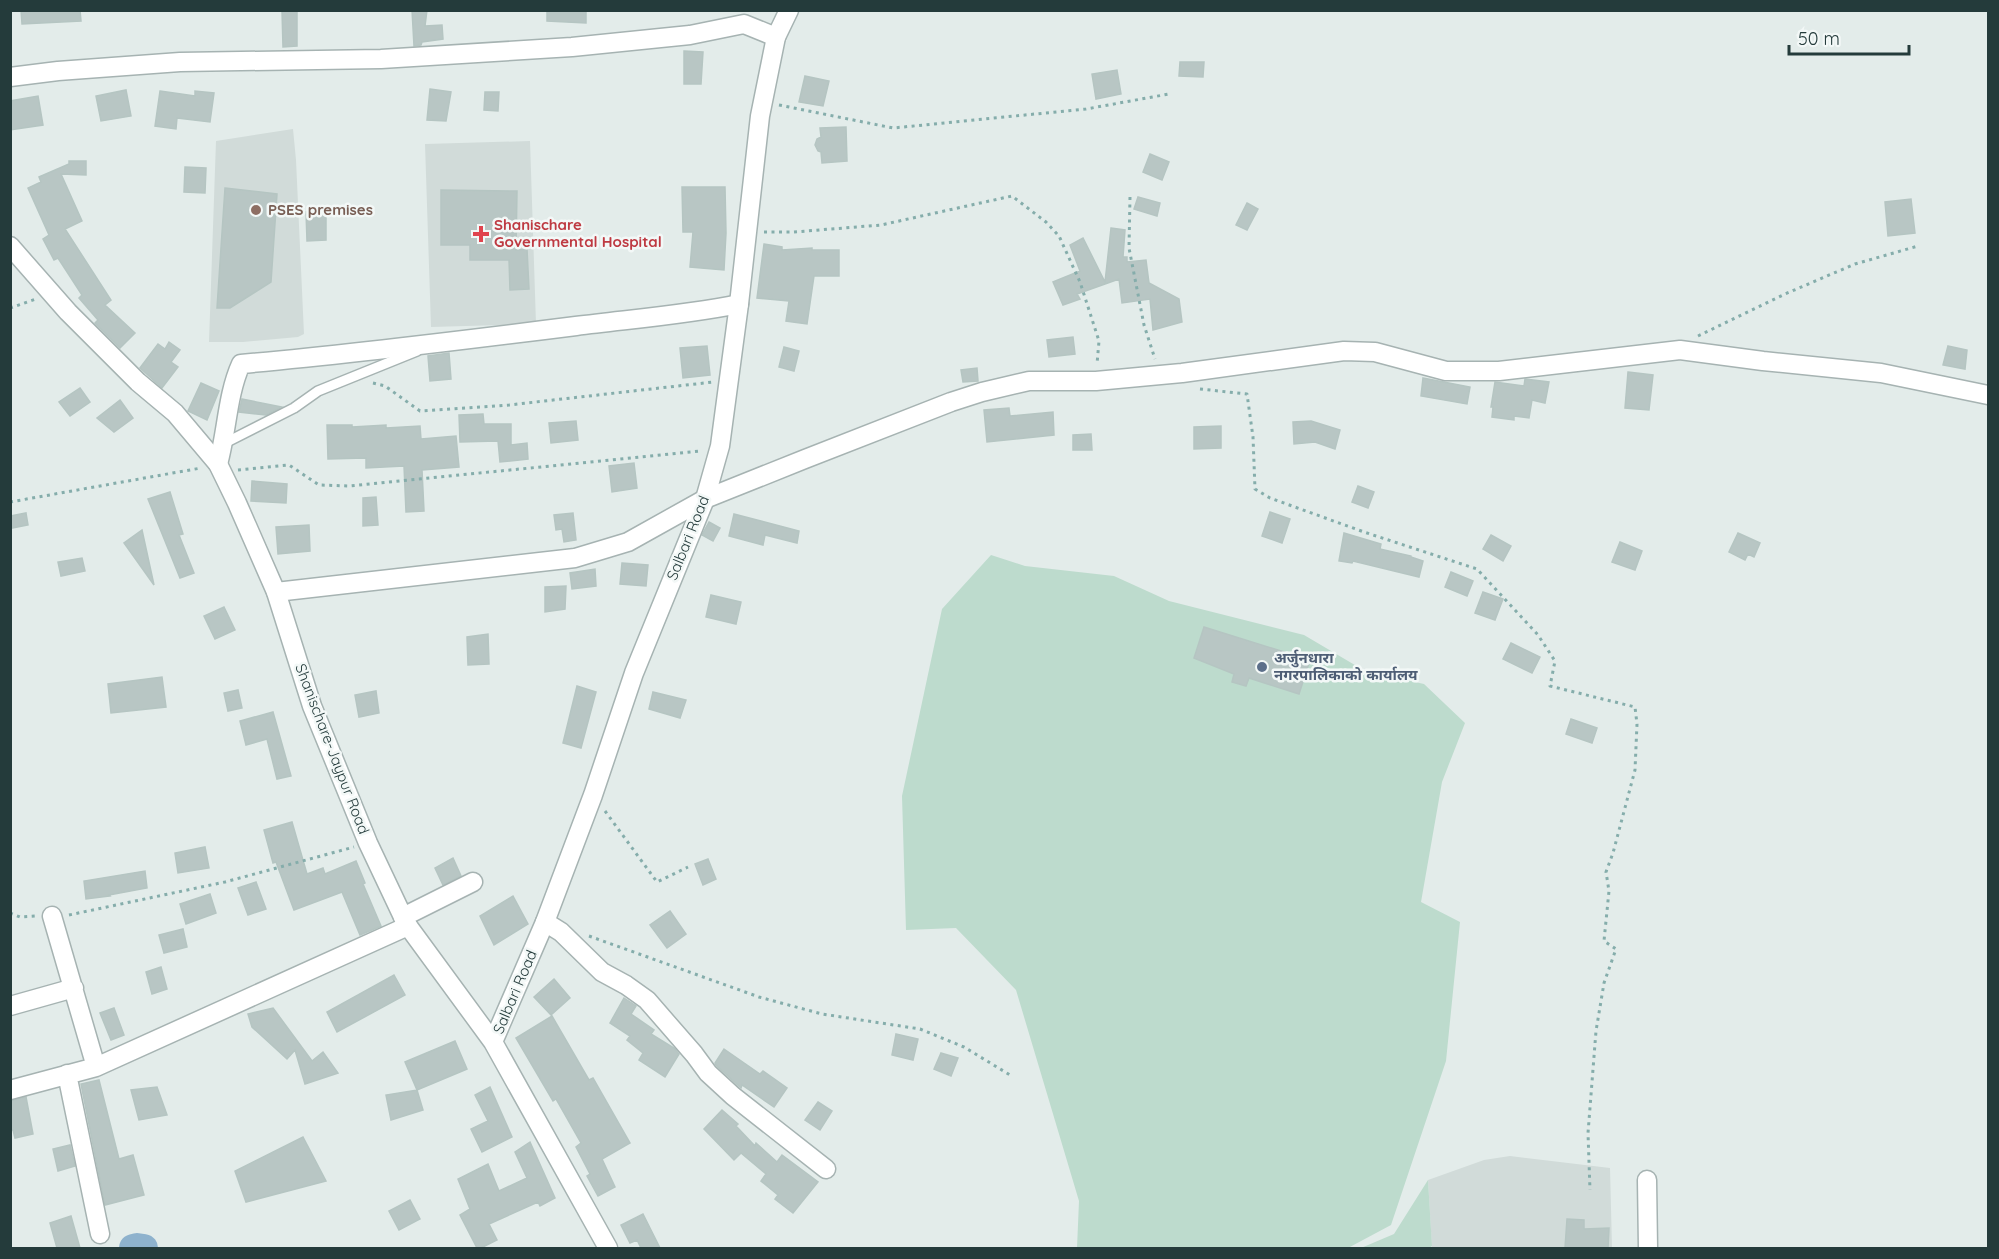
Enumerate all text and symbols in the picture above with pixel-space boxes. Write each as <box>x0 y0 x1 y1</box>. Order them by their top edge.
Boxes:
scale bar <box>1789 18 1909 56</box>
text: 50 m <box>1798 27 1840 50</box>
place label: PSES premises <box>268 200 373 219</box>
marker: PSES premises <box>249 203 263 217</box>
place label: Shanischare Governmental Hospital <box>494 215 662 251</box>
marker: Shanischare Governmental Hospital <box>472 225 490 243</box>
street label: Salbari Road <box>662 493 713 583</box>
place label: अर्जुनधारा नगरपालिकाको कार्यालय <box>1274 648 1418 684</box>
marker: अर्जुनधारा नगरपालिकाको कार्यालय <box>1255 660 1269 674</box>
street label: Shanischare-Jaypur Road <box>291 661 374 837</box>
street label: Salbari Road <box>488 947 541 1037</box>

